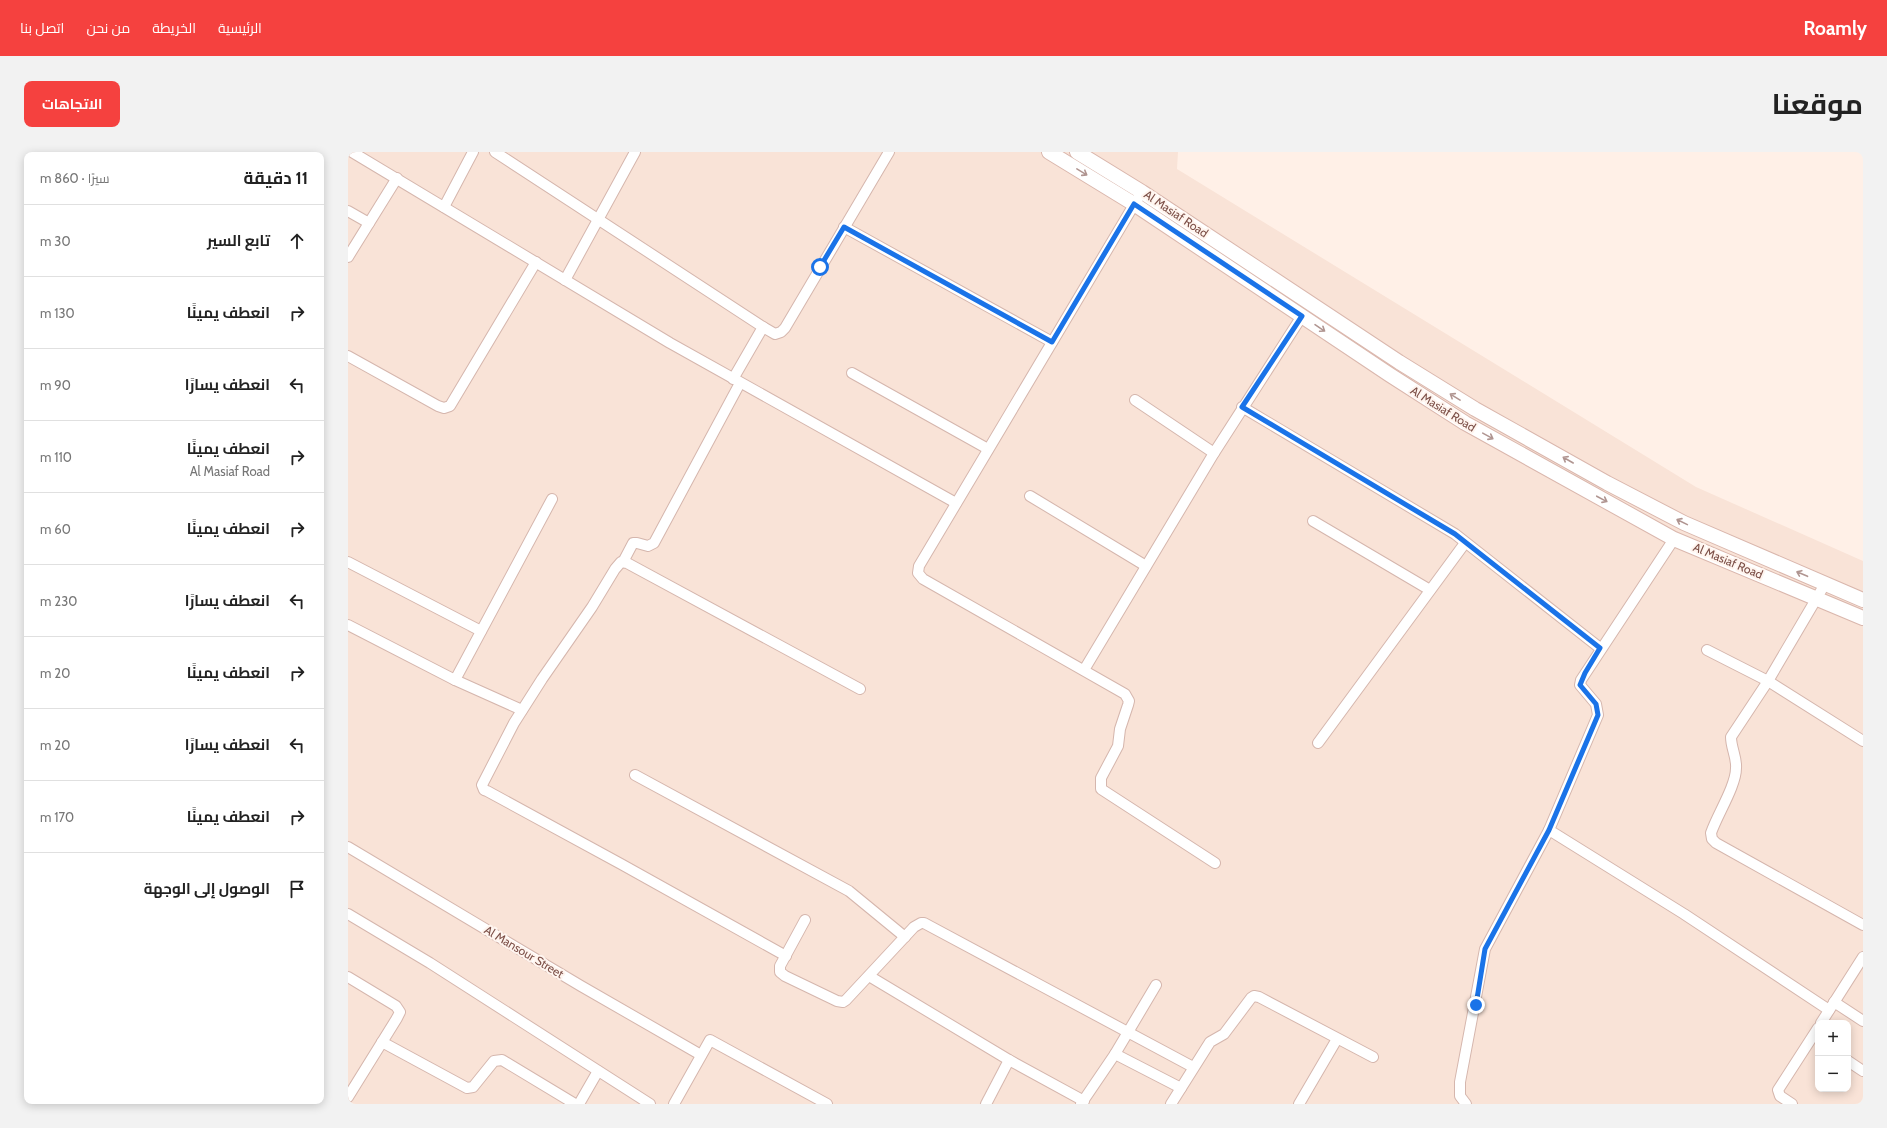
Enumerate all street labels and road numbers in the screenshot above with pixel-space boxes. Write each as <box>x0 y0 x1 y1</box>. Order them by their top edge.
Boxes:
street label: Al Masiaf Road <box>1141 187 1211 241</box>
street label: Al Masiaf Road <box>1408 383 1479 435</box>
street label: Al Masiaf Road <box>1691 539 1765 582</box>
street label: Al Mansour Street <box>482 922 567 981</box>

